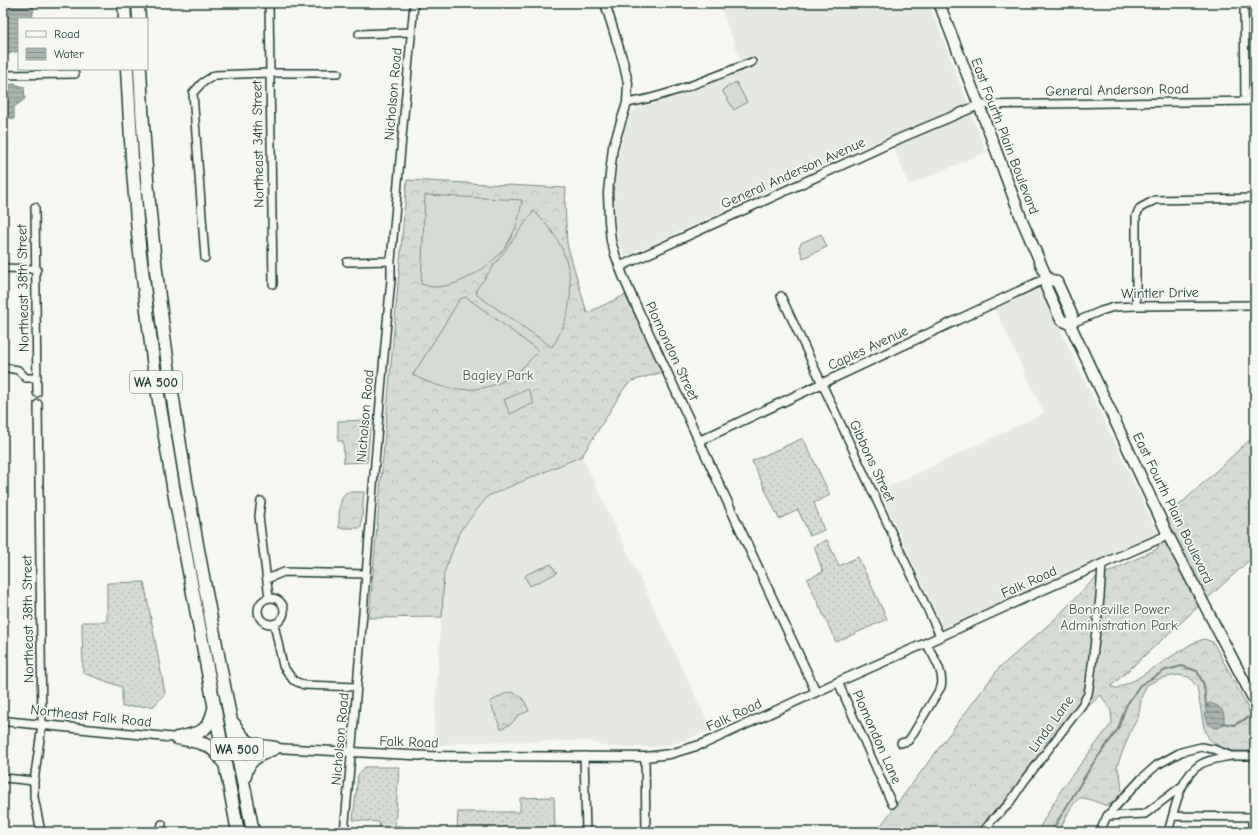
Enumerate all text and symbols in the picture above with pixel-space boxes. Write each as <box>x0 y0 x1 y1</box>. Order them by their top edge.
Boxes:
legend <box>18 18 148 70</box>
text: Road <box>54 27 80 41</box>
text: Water <box>54 47 84 61</box>
street label: Nicholson Road <box>380 47 406 141</box>
street label: East Fourth Plain Boulevard <box>967 55 1043 217</box>
street label: Northeast 34th Street <box>248 79 268 208</box>
street label: General Anderson Road <box>1045 80 1189 100</box>
street label: General Anderson Avenue <box>718 133 868 213</box>
street label: Northeast 38th Street <box>13 223 33 352</box>
street label: Wintler Drive <box>1121 284 1199 302</box>
street label: Plomondon Street <box>642 299 703 404</box>
street label: Caples Avenue <box>825 322 911 374</box>
park label: Bagley Park <box>462 367 534 384</box>
street label: Nicholson Road <box>352 369 378 463</box>
road number: WA 500 <box>130 371 182 393</box>
street label: Gibbons Street <box>846 417 899 506</box>
street label: East Fourth Plain Boulevard <box>1129 430 1217 586</box>
street label: Northeast 38th Street <box>18 554 38 683</box>
street label: Falk Road <box>998 562 1060 602</box>
park label: Bonneville Power Administration Park <box>1060 601 1178 634</box>
street label: Plomondon Lane <box>849 687 905 787</box>
street label: Nicholson Road <box>327 692 353 786</box>
street label: Linda Lane <box>1025 692 1077 756</box>
street label: Falk Road <box>704 695 764 735</box>
street label: Northeast Falk Road <box>30 701 152 731</box>
street label: Falk Road <box>379 732 439 752</box>
road number: WA 500 <box>211 738 263 760</box>

